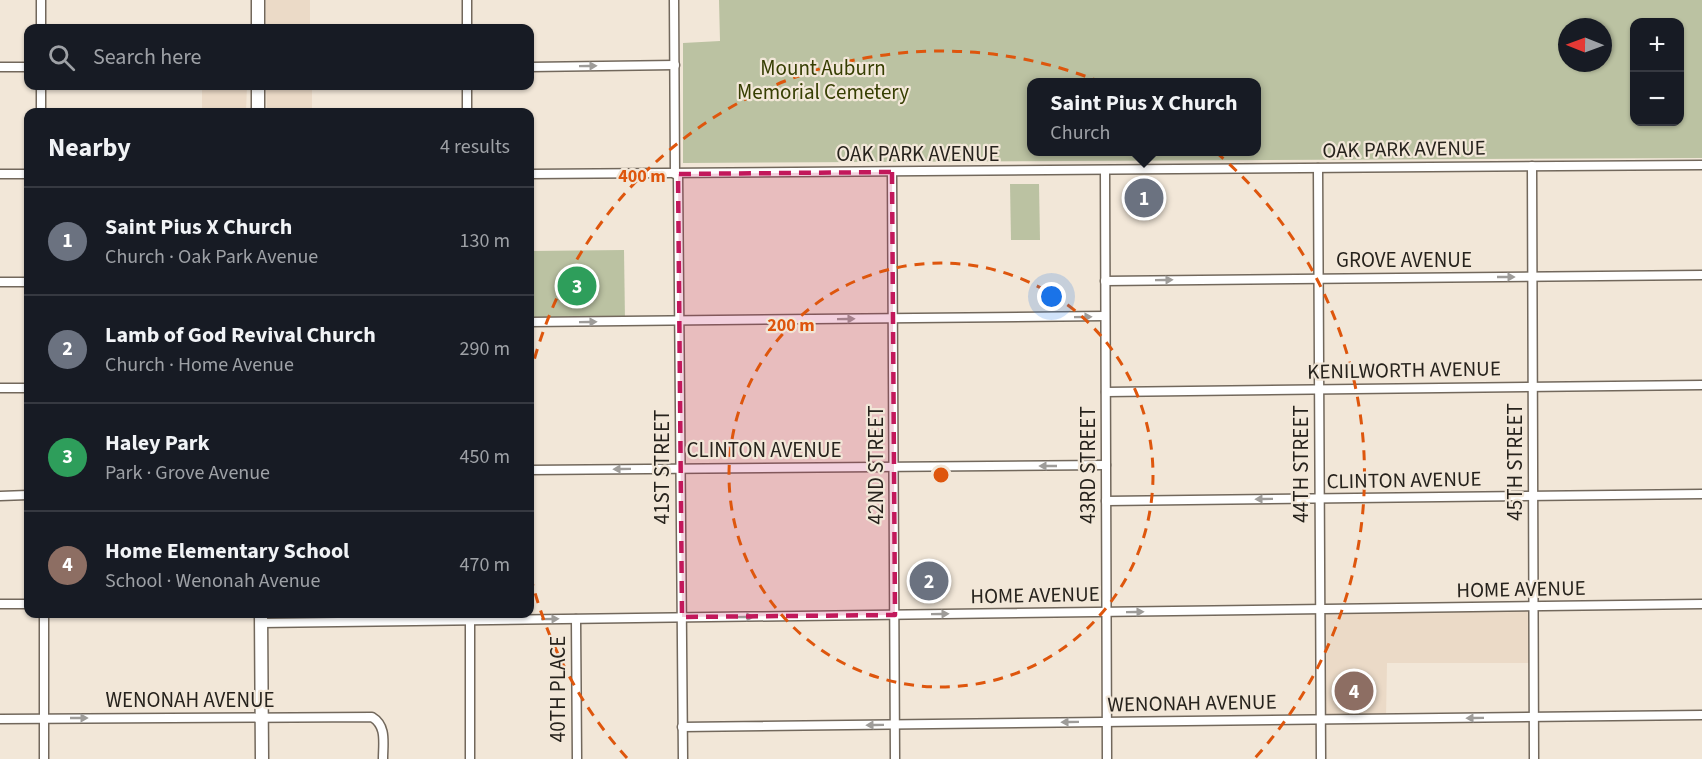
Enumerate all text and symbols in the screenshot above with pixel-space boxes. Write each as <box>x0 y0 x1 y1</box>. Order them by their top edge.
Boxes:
north arrow <box>1558 18 1612 72</box>
map controls <box>1630 18 1684 126</box>
button: + <box>1630 18 1684 72</box>
search box <box>24 24 534 90</box>
icon: search <box>45 41 78 74</box>
text: Search here <box>93 41 201 73</box>
park label: Mount Auburn Memorial Cemetery <box>737 53 909 107</box>
one-way arrow <box>578 61 597 71</box>
button: − <box>1630 72 1684 126</box>
popup <box>1027 78 1261 156</box>
text: Saint Pius X Church <box>1050 87 1238 119</box>
text: Church <box>1050 119 1110 147</box>
text: Nearby <box>48 129 131 166</box>
text: 4 results <box>440 133 510 161</box>
street label: OAK PARK AVENUE <box>1322 133 1486 165</box>
street label: OAK PARK AVENUE <box>836 139 1000 169</box>
text: 400 m <box>618 164 666 189</box>
pin: 1 <box>1124 176 1164 220</box>
text: Saint Pius X Church <box>105 211 292 243</box>
text: 1 <box>62 227 73 255</box>
text: 130 m <box>460 227 510 255</box>
text: Church · Oak Park Avenue <box>105 243 318 271</box>
street label: GROVE AVENUE <box>1336 245 1472 275</box>
pin: 3 <box>558 264 596 308</box>
one-way arrow <box>1496 272 1515 282</box>
one-way arrow <box>1154 275 1173 285</box>
your location <box>1037 282 1066 311</box>
one-way arrow <box>1073 312 1092 321</box>
text: 200 m <box>767 313 815 338</box>
one-way arrow <box>836 314 855 324</box>
one-way arrow <box>578 317 597 327</box>
text: Lamb of God Revival Church <box>105 319 376 351</box>
text: 2 <box>62 335 73 363</box>
text: 290 m <box>460 335 510 363</box>
text: Church · Home Avenue <box>105 351 294 379</box>
street label: KENILWORTH AVENUE <box>1307 353 1501 387</box>
street label: 45TH STREET <box>1500 403 1530 521</box>
street label: 44TH STREET <box>1286 405 1316 523</box>
street label: 42ND STREET <box>861 406 891 524</box>
street label: 43RD STREET <box>1073 406 1103 524</box>
street label: 41ST STREET <box>647 410 677 524</box>
text: Haley Park <box>105 427 210 459</box>
street label: CLINTON AVENUE <box>687 435 842 465</box>
text: 3 <box>62 443 73 471</box>
text: 450 m <box>460 443 510 471</box>
text: Park · Grove Avenue <box>105 459 270 487</box>
one-way arrow <box>1038 461 1057 471</box>
one-way arrow <box>612 464 631 474</box>
street label: CLINTON AVENUE <box>1326 464 1482 496</box>
centre of rings <box>931 465 951 485</box>
one-way arrow <box>1255 494 1274 504</box>
text: Home Elementary School <box>105 535 349 567</box>
text: 4 <box>62 551 73 579</box>
text: 470 m <box>460 551 510 579</box>
pin: 2 <box>910 558 948 604</box>
text: School · Wenonah Avenue <box>105 567 320 595</box>
street label: HOME AVENUE <box>1456 573 1586 605</box>
street label: HOME AVENUE <box>970 579 1100 611</box>
one-way arrow <box>1126 607 1145 617</box>
one-way arrow <box>931 609 950 619</box>
one-way arrow <box>736 612 755 622</box>
one-way arrow <box>541 614 560 624</box>
street label: 40TH PLACE <box>543 636 573 742</box>
pin: 4 <box>1334 668 1374 714</box>
street label: WENONAH AVENUE <box>105 685 275 715</box>
street label: WENONAH AVENUE <box>1107 687 1277 719</box>
one-way arrow <box>70 713 89 723</box>
one-way arrow <box>1465 713 1484 722</box>
one-way arrow <box>1061 718 1080 727</box>
one-way arrow <box>866 720 885 730</box>

